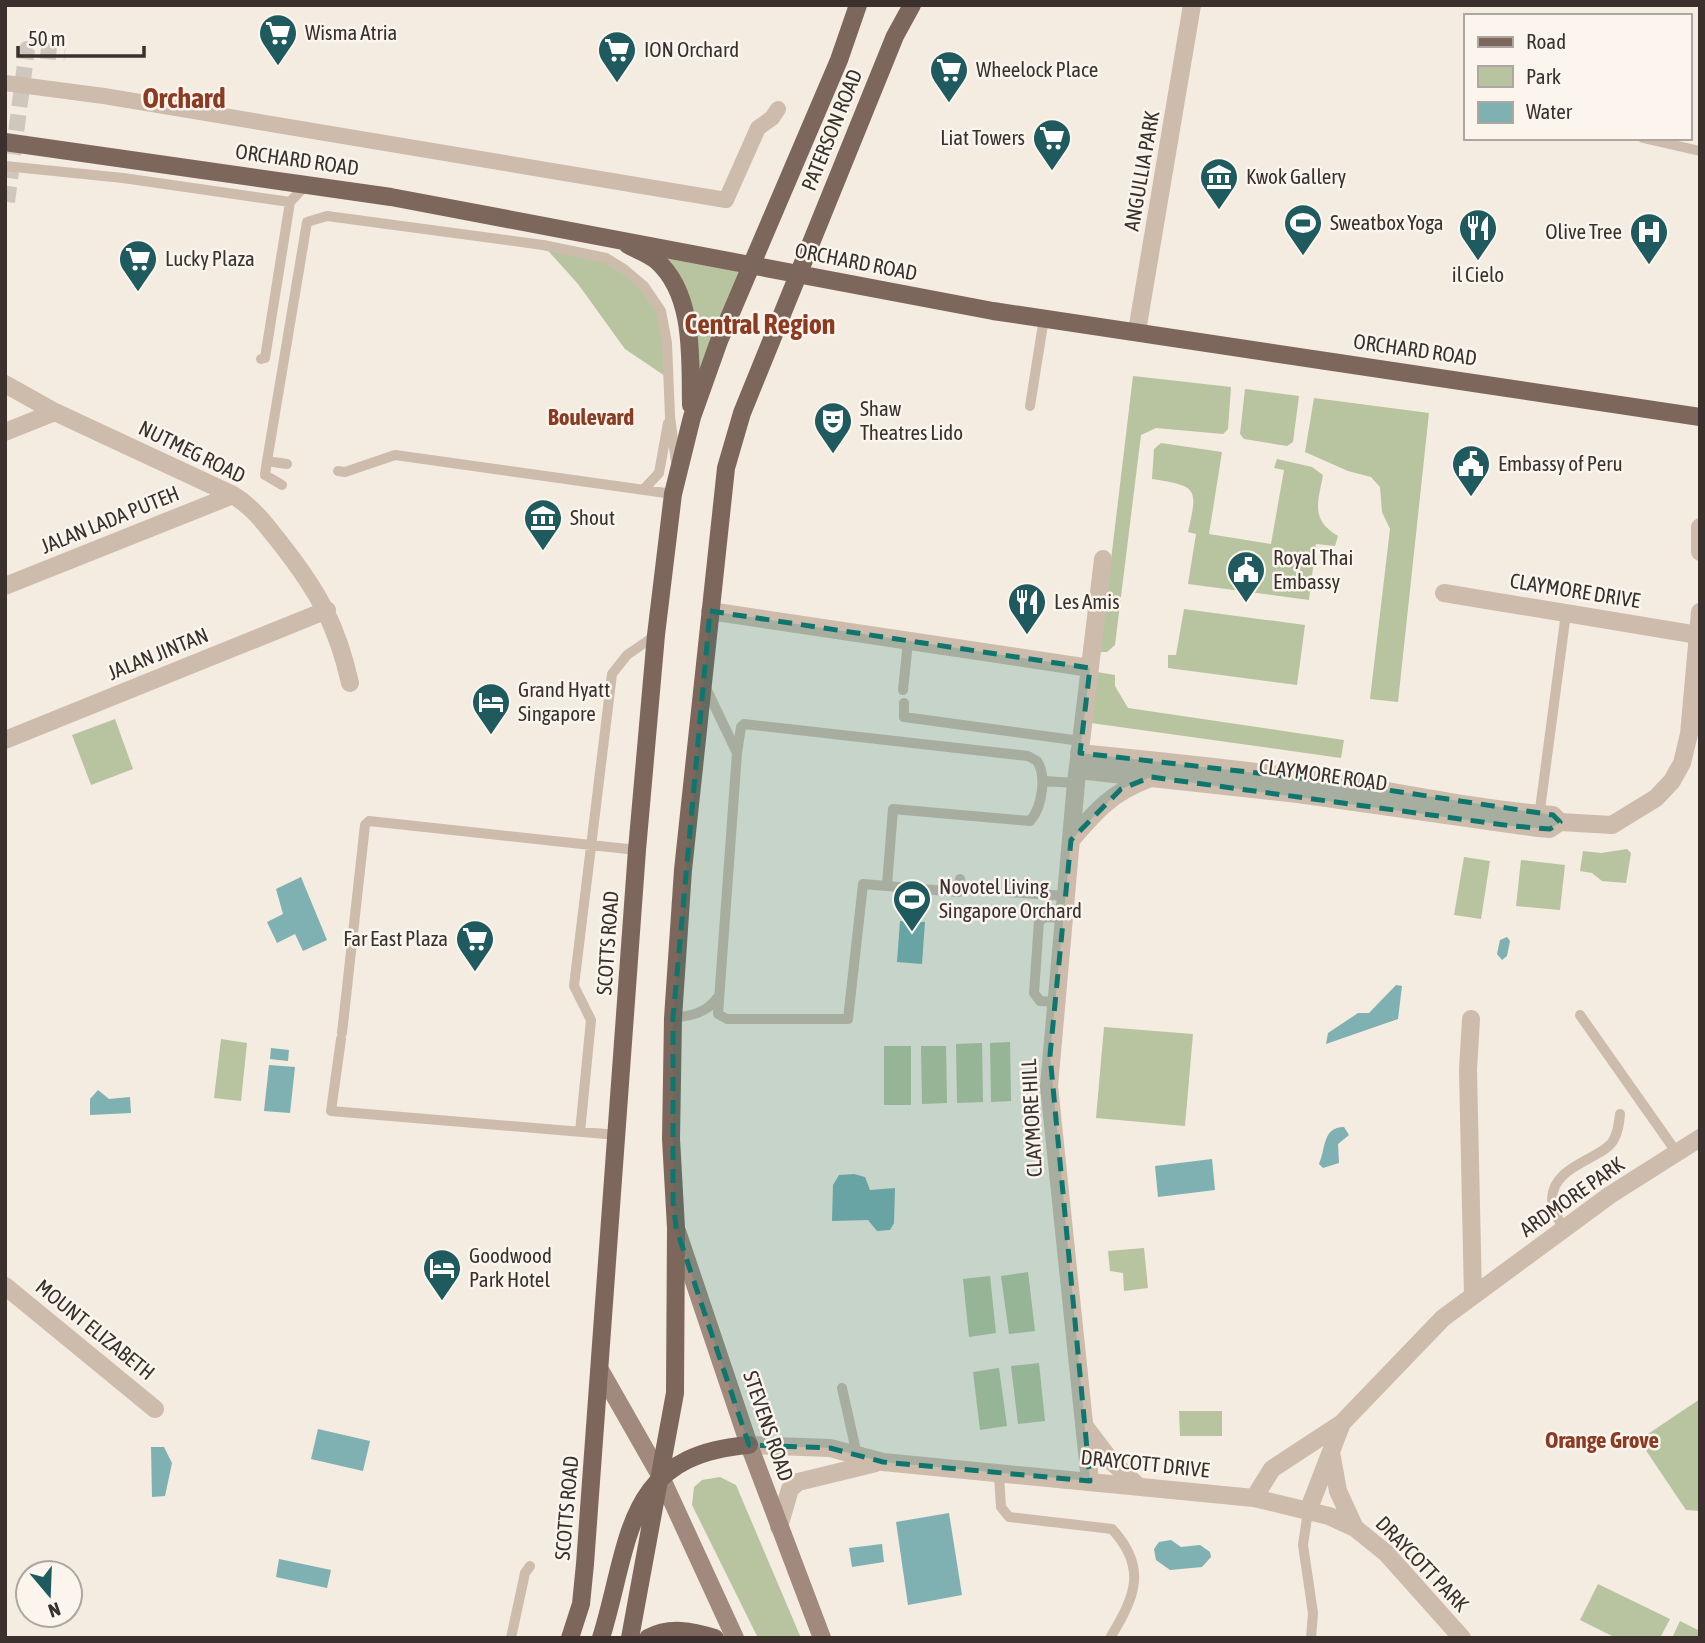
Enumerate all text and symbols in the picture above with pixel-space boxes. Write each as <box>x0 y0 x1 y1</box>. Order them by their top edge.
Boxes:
supermarket icon: Wisma Atria <box>257 12 299 67</box>
scale bar <box>18 14 144 58</box>
legend <box>1464 14 1691 140</box>
place label: Wisma Atria <box>305 20 397 44</box>
text: 50 m <box>28 26 66 50</box>
supermarket icon: ION Orchard <box>596 29 638 84</box>
text: Road <box>1526 29 1566 53</box>
place label: ION Orchard <box>644 37 739 61</box>
supermarket icon: Wheelock Place <box>928 49 970 104</box>
place label: Wheelock Place <box>976 57 1098 81</box>
text: Park <box>1526 64 1561 88</box>
street label: PATERSON ROAD <box>796 66 866 194</box>
district label: Orchard <box>142 82 226 114</box>
text: Water <box>1526 99 1573 123</box>
street label: ANGULLIA PARK <box>1119 108 1164 233</box>
supermarket icon: Liat Towers <box>1031 117 1073 172</box>
place label: Liat Towers <box>940 125 1025 149</box>
street label: ORCHARD ROAD <box>234 138 360 180</box>
museum icon: Kwok Gallery <box>1198 156 1240 211</box>
place label: Kwok Gallery <box>1246 164 1347 188</box>
sports icon: Sweatbox Yoga <box>1282 202 1324 257</box>
restaurant icon: il Cielo <box>1457 207 1499 262</box>
place label: Sweatbox Yoga <box>1330 210 1444 234</box>
hospital icon: Olive Tree <box>1628 211 1670 266</box>
place label: Olive Tree <box>1545 219 1622 243</box>
street label: ORCHARD ROAD <box>793 237 919 285</box>
supermarket icon: Lucky Plaza <box>117 238 159 293</box>
place label: Lucky Plaza <box>165 246 255 270</box>
place label: il Cielo <box>1452 262 1504 286</box>
district label: Central Region <box>685 308 835 340</box>
street label: ORCHARD ROAD <box>1352 328 1478 370</box>
place label: Shaw Theatres Lido <box>860 396 963 444</box>
theatre icon: Shaw Theatres Lido <box>812 400 854 455</box>
district label: Boulevard <box>548 404 634 430</box>
street label: NUTMEG ROAD <box>135 415 250 487</box>
public building icon: Embassy of Peru <box>1450 443 1492 498</box>
place label: Embassy of Peru <box>1498 451 1623 475</box>
street label: JALAN LADA PUTEH <box>37 480 182 558</box>
museum icon: Shout <box>522 497 564 552</box>
place label: Shout <box>570 505 615 529</box>
place label: Royal Thai Embassy <box>1273 545 1353 593</box>
public building icon: Royal Thai Embassy <box>1225 549 1267 604</box>
street label: CLAYMORE DRIVE <box>1508 568 1642 612</box>
restaurant icon: Les Amis <box>1006 581 1048 636</box>
place label: Les Amis <box>1054 589 1120 613</box>
street label: JALAN JINTAN <box>104 622 211 684</box>
place label: Grand Hyatt Singapore <box>518 677 610 725</box>
hotel icon: Grand Hyatt Singapore <box>470 681 512 736</box>
street label: CLAYMORE ROAD <box>1257 753 1389 795</box>
place label: Novotel Living Singapore Orchard <box>939 874 1082 922</box>
sports icon: Novotel Living Singapore Orchard <box>891 878 933 933</box>
street label: SCOTTS ROAD <box>591 890 623 996</box>
supermarket icon: Far East Plaza <box>454 918 496 973</box>
place label: Far East Plaza <box>343 926 448 950</box>
street label: CLAYMORE HILL <box>1016 1058 1046 1178</box>
street label: ARDMORE PARK <box>1515 1151 1629 1241</box>
place label: Goodwood Park Hotel <box>469 1243 552 1291</box>
hotel icon: Goodwood Park Hotel <box>421 1247 463 1302</box>
street label: MOUNT ELIZABETH <box>31 1274 160 1384</box>
street label: STEVENS ROAD <box>739 1367 799 1484</box>
district label: Orange Grove <box>1545 1427 1659 1453</box>
street label: DRAYCOTT DRIVE <box>1080 1444 1211 1482</box>
street label: SCOTTS ROAD <box>549 1455 583 1561</box>
street label: DRAYCOTT PARK <box>1371 1511 1475 1616</box>
north arrow <box>14 1559 84 1629</box>
text: N <box>46 1598 63 1622</box>

